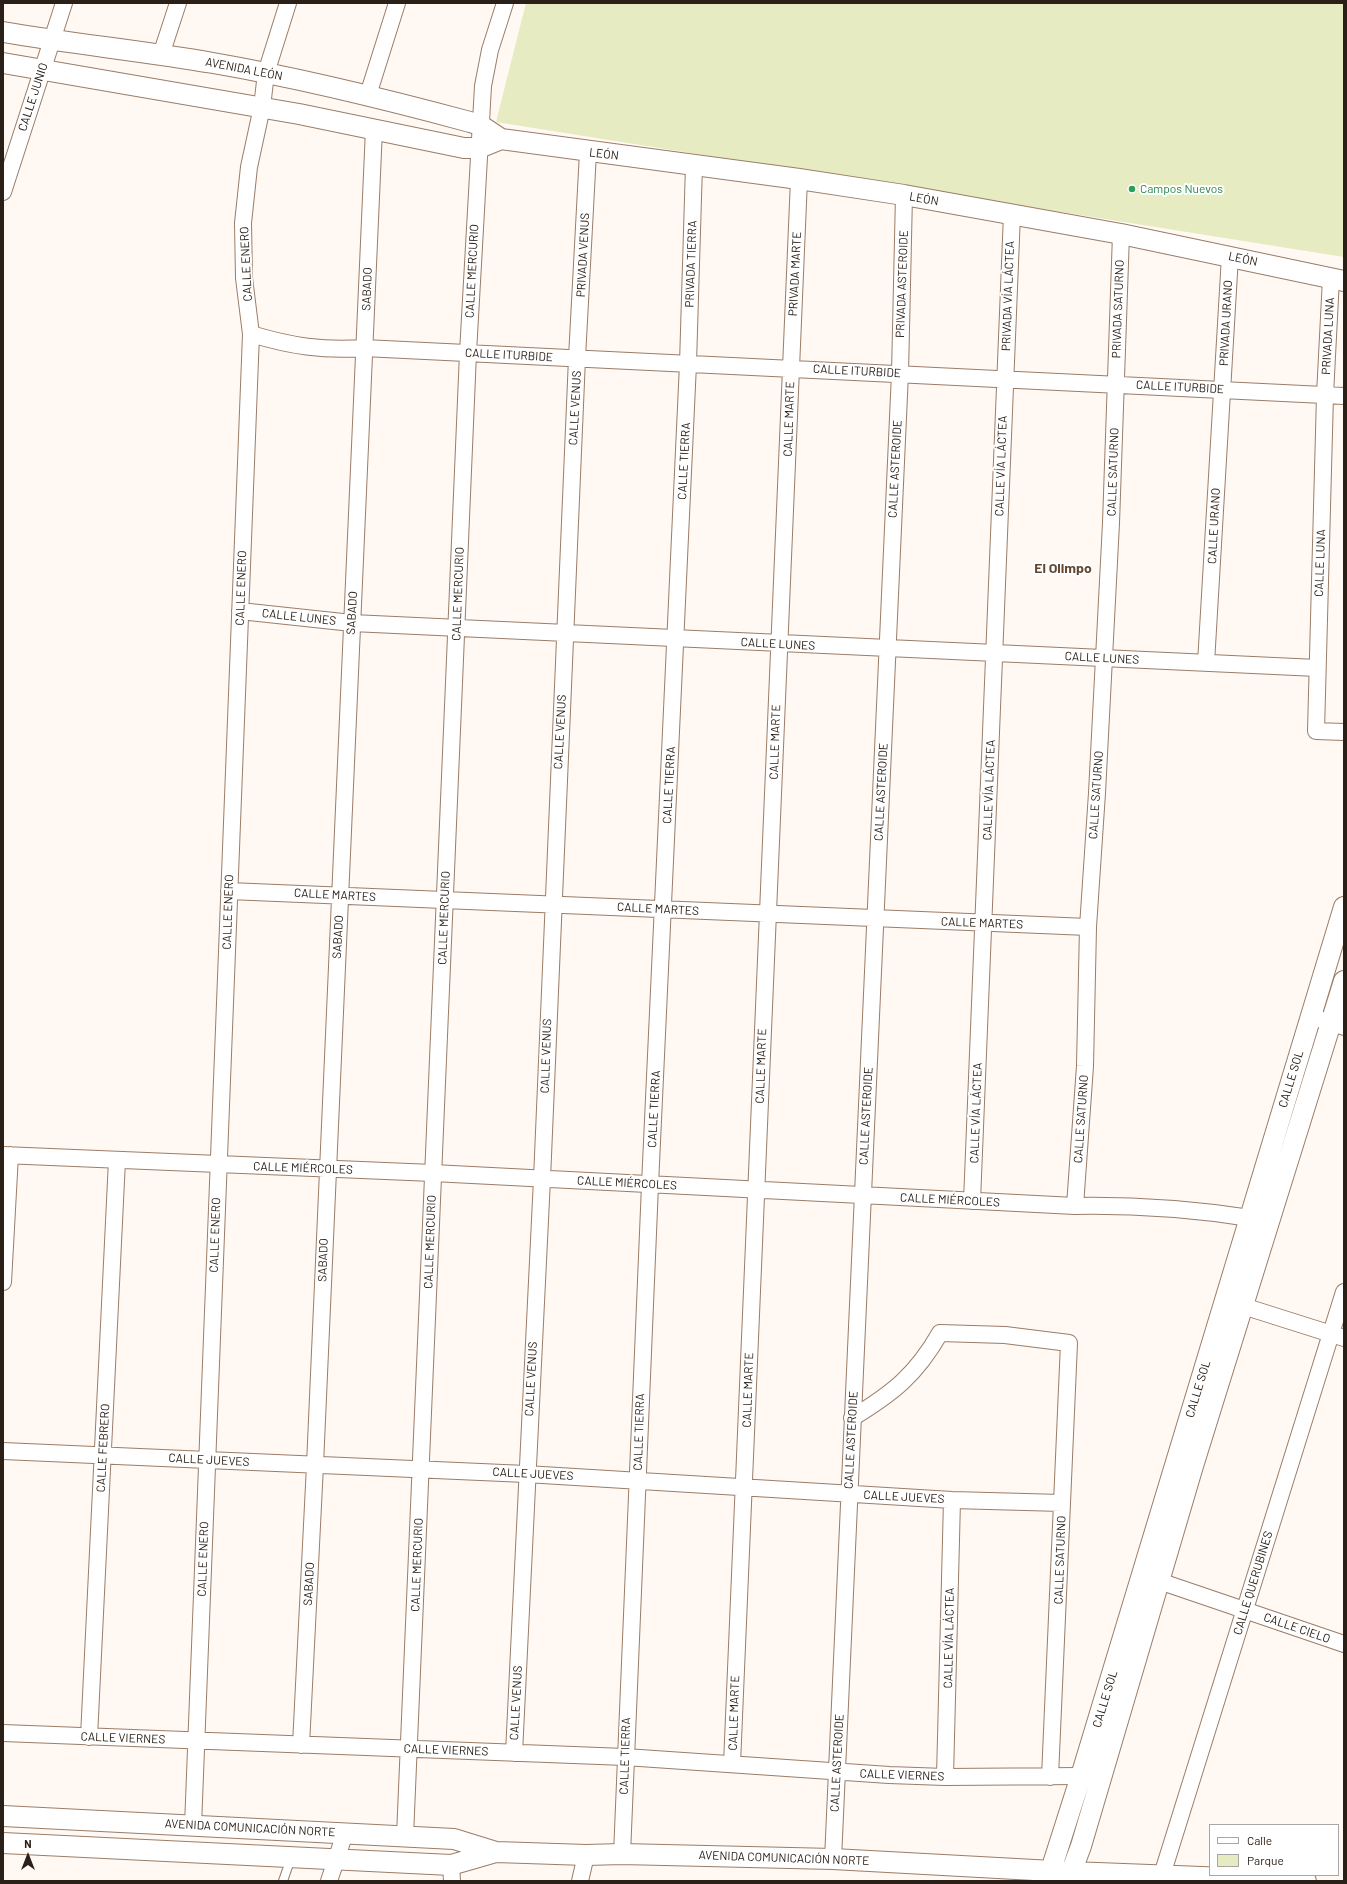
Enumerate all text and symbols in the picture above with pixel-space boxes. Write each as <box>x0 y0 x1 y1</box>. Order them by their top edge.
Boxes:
street label: AVENIDA LEÓN <box>204 54 284 84</box>
street label: CALLE JUNIO <box>15 61 51 133</box>
street label: LEÓN <box>588 145 620 163</box>
place label: Campos Nuevos <box>1140 182 1223 196</box>
marker: Campos Nuevos <box>1127 184 1137 194</box>
street label: LEÓN <box>908 189 940 209</box>
street label: PRIVADA VENUS <box>574 212 592 298</box>
street label: PRIVADA TIERRA <box>682 220 700 308</box>
street label: CALLE MERCURIO <box>462 224 482 318</box>
street label: CALLE ENERO <box>237 226 255 302</box>
street label: PRIVADA ASTEROIDE <box>893 230 911 338</box>
street label: PRIVADA MARTE <box>786 231 804 317</box>
street label: PRIVADA VÍA LÁCTEA <box>999 241 1017 351</box>
street label: LEÓN <box>1227 249 1259 269</box>
street label: PRIVADA SATURNO <box>1109 259 1127 359</box>
street label: SABADO <box>359 267 375 311</box>
street label: PRIVADA URANO <box>1217 280 1235 366</box>
street label: PRIVADA LUNA <box>1319 297 1337 375</box>
street label: CALLE ITURBIDE <box>465 346 553 364</box>
street label: CALLE ITURBIDE <box>813 362 901 380</box>
street label: CALLE VENUS <box>566 370 584 446</box>
street label: CALLE ITURBIDE <box>1136 378 1224 396</box>
street label: CALLE MARTE <box>780 381 798 457</box>
street label: CALLE VÍA LÁCTEA <box>992 415 1010 517</box>
street label: CALLE ASTEROIDE <box>885 420 905 518</box>
street label: CALLE TIERRA <box>675 422 693 500</box>
street label: CALLE SATURNO <box>1104 427 1122 517</box>
street label: CALLE URANO <box>1205 488 1223 564</box>
street label: CALLE LUNA <box>1312 529 1328 597</box>
street label: CALLE MERCURIO <box>449 547 467 641</box>
street label: CALLE ENERO <box>232 550 250 626</box>
district label: El Olimpo <box>1034 560 1092 576</box>
street label: SABADO <box>344 591 360 635</box>
street label: CALLE LUNES <box>261 606 337 628</box>
street label: CALLE LUNES <box>740 635 816 653</box>
street label: CALLE LUNES <box>1064 649 1140 667</box>
street label: CALLE VENUS <box>551 694 569 770</box>
street label: CALLE MARTE <box>766 704 784 780</box>
street label: CALLE VÍA LÁCTEA <box>980 739 998 841</box>
street label: CALLE ASTEROIDE <box>871 743 891 841</box>
street label: CALLE TIERRA <box>660 746 678 824</box>
street label: CALLE SATURNO <box>1086 750 1106 840</box>
street label: CALLE MERCURIO <box>435 871 453 965</box>
street label: CALLE ENERO <box>219 874 237 950</box>
street label: CALLE MARTES <box>294 886 376 904</box>
street label: CALLE MARTES <box>617 900 699 918</box>
street label: CALLE MARTES <box>941 914 1023 932</box>
street label: SABADO <box>330 915 346 959</box>
street label: CALLE VENUS <box>537 1018 555 1094</box>
street label: CALLE MARTE <box>752 1028 770 1104</box>
street label: CALLE SOL <box>1275 1049 1307 1109</box>
street label: CALLE VÍA LÁCTEA <box>967 1062 985 1164</box>
street label: CALLE ASTEROIDE <box>856 1067 876 1165</box>
street label: CALLE TIERRA <box>645 1070 663 1148</box>
street label: CALLE SATURNO <box>1071 1074 1091 1164</box>
street label: CALLE MIÉRCOLES <box>253 1159 353 1177</box>
street label: CALLE MIÉRCOLES <box>577 1173 677 1193</box>
street label: CALLE MIÉRCOLES <box>900 1190 1000 1210</box>
street label: CALLE MERCURIO <box>421 1195 439 1289</box>
street label: CALLE ENERO <box>206 1197 224 1273</box>
street label: SABADO <box>315 1238 331 1282</box>
street label: CALLE VENUS <box>522 1341 540 1417</box>
street label: CALLE MARTE <box>739 1352 757 1428</box>
street label: CALLE SOL <box>1182 1359 1214 1419</box>
street label: CALLE ASTEROIDE <box>841 1391 861 1489</box>
street label: CALLE TIERRA <box>630 1393 648 1471</box>
street label: CALLE FEBRERO <box>93 1403 113 1493</box>
street label: CALLE JUEVES <box>168 1451 250 1469</box>
street label: CALLE JUEVES <box>492 1465 574 1483</box>
street label: CALLE JUEVES <box>863 1488 945 1506</box>
street label: CALLE SATURNO <box>1051 1515 1069 1605</box>
street label: CALLE MERCURIO <box>408 1518 426 1612</box>
street label: CALLE ENERO <box>194 1521 212 1597</box>
street label: CALLE QUERUBINES <box>1230 1529 1276 1637</box>
street label: SABADO <box>301 1562 317 1606</box>
street label: CALLE VÍA LÁCTEA <box>941 1588 957 1688</box>
street label: CALLE CIELO <box>1262 1610 1332 1646</box>
street label: CALLE VENUS <box>507 1665 525 1741</box>
street label: CALLE SOL <box>1089 1669 1121 1729</box>
street label: CALLE MARTE <box>725 1675 743 1751</box>
street label: CALLE ASTEROIDE <box>827 1714 847 1812</box>
street label: CALLE TIERRA <box>616 1717 634 1795</box>
street label: CALLE VIERNES <box>80 1729 166 1747</box>
street label: CALLE VIERNES <box>403 1741 489 1759</box>
street label: CALLE VIERNES <box>859 1766 945 1784</box>
street label: AVENIDA COMUNICACIÓN NORTE <box>164 1816 336 1840</box>
legend <box>1209 1824 1339 1876</box>
text: Calle <box>1247 1833 1272 1847</box>
north arrow <box>8 1836 48 1876</box>
text: N <box>24 1837 32 1850</box>
street label: AVENIDA COMUNICACIÓN NORTE <box>698 1848 870 1868</box>
text: Parque <box>1247 1853 1284 1867</box>

